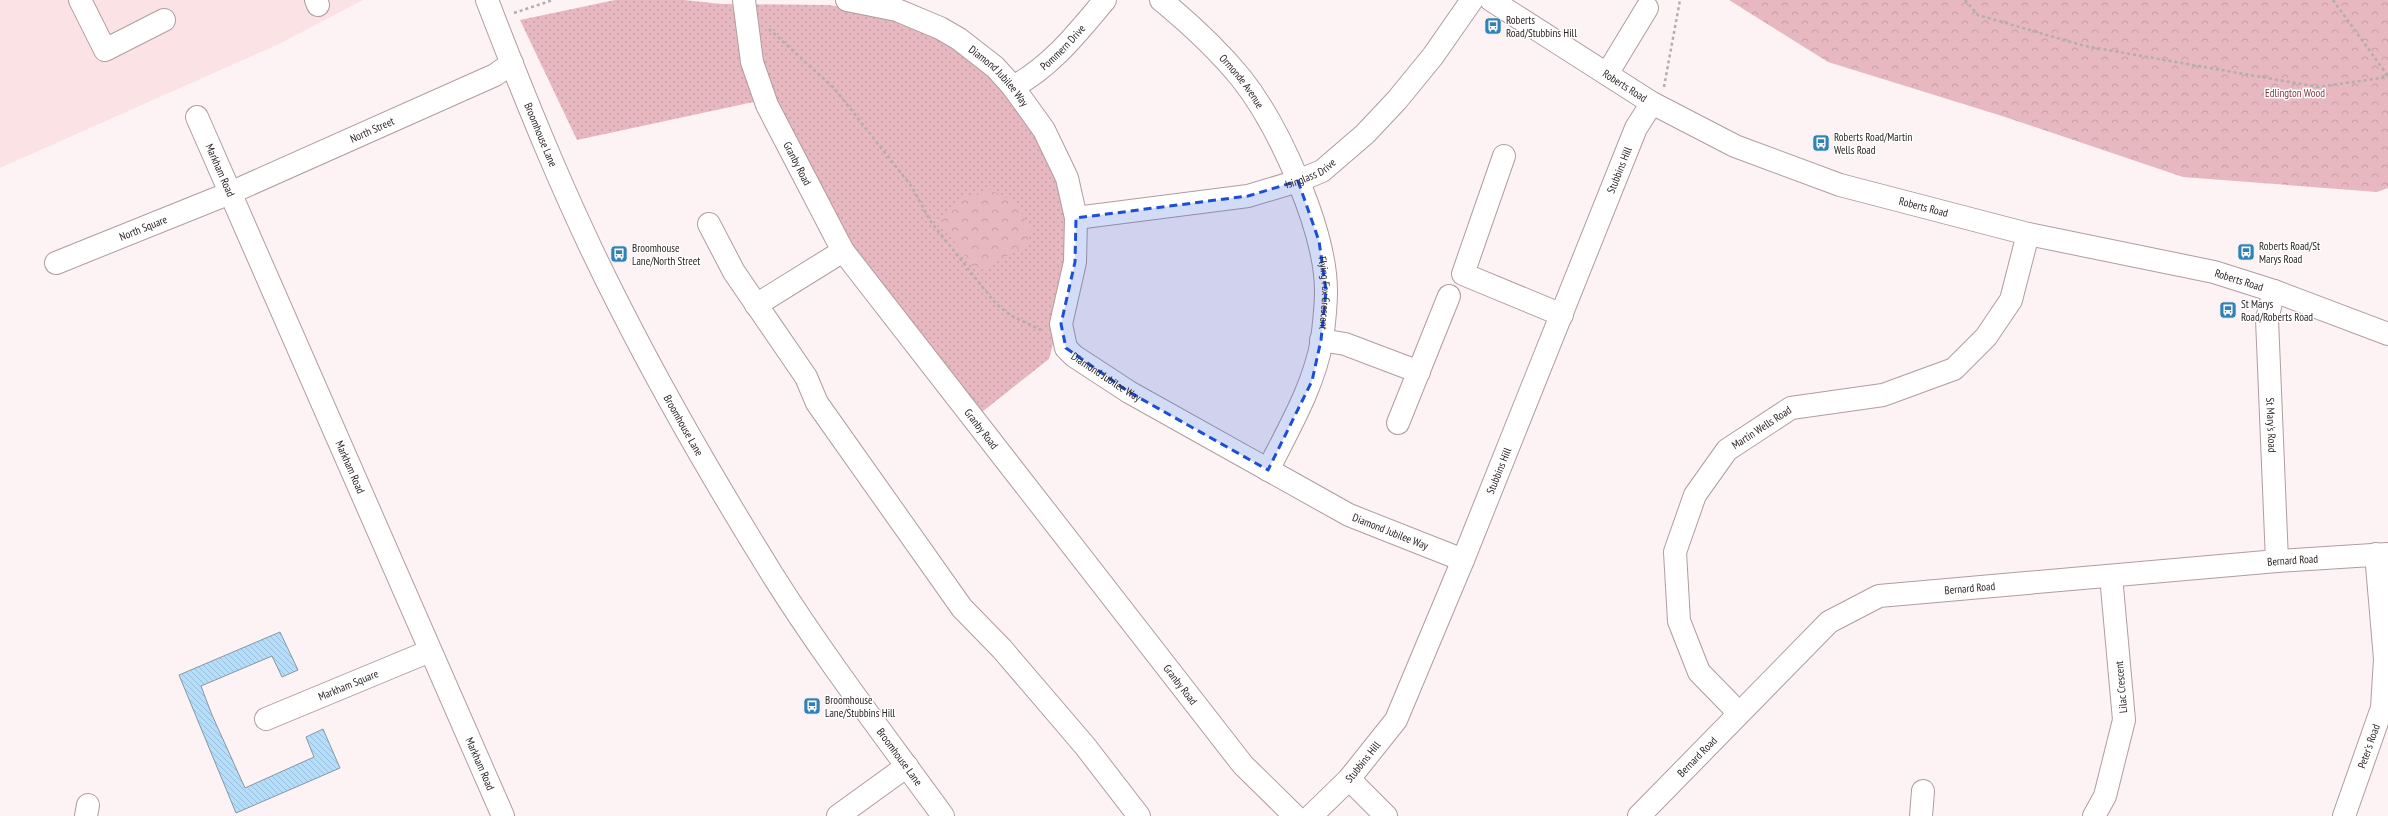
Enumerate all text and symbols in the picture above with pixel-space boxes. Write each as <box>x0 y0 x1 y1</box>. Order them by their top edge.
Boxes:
place label: Roberts Road/Stubbins Hill <box>1506 13 1577 40</box>
bus stop icon: Roberts Road/Stubbins Hill <box>1483 16 1503 36</box>
street label: Pommern Drive <box>1037 21 1089 73</box>
street label: Diamond Jubilee Way <box>966 42 1032 110</box>
street label: Ormonde Avenue <box>1216 51 1267 111</box>
street label: Roberts Road <box>1600 66 1650 105</box>
park label: Edlington Wood <box>2265 86 2325 100</box>
street label: Broomhouse Lane <box>521 101 561 169</box>
street label: North Street <box>348 114 396 146</box>
place label: Roberts Road/Martin Wells Road <box>1834 130 1912 157</box>
bus stop icon: Roberts Road/Martin Wells Road <box>1811 133 1831 153</box>
street label: Granby Road <box>780 139 815 188</box>
street label: Markham Road <box>203 142 238 199</box>
street label: Stubbins Hill <box>1604 144 1635 195</box>
street label: Isinglass Drive <box>1283 155 1339 191</box>
street label: Roberts Road <box>1898 194 1950 220</box>
street label: North Square <box>117 212 170 244</box>
place label: Roberts Road/St Marys Road <box>2259 239 2320 266</box>
place label: Broomhouse Lane/North Street <box>632 241 700 268</box>
bus stop icon: Roberts Road/St Marys Road <box>2236 242 2256 262</box>
bus stop icon: Broomhouse Lane/North Street <box>609 244 629 264</box>
street label: Flying Fox Crescent <box>1315 255 1333 330</box>
street label: Roberts Road <box>2213 266 2265 294</box>
place label: St Marys Road/Roberts Road <box>2241 297 2313 324</box>
bus stop icon: St Marys Road/Roberts Road <box>2218 300 2238 320</box>
street label: Diamond Jubilee Way <box>1069 349 1144 405</box>
street label: Broomhouse Lane <box>661 392 707 459</box>
street label: St Mary's Road <box>2263 397 2280 453</box>
street label: Martin Wells Road <box>1729 403 1794 452</box>
street label: Granby Road <box>961 406 1002 452</box>
street label: Markham Road <box>332 438 368 496</box>
street label: Stubbins Hill <box>1483 445 1514 496</box>
street label: Diamond Jubilee Way <box>1350 510 1431 553</box>
street label: Bernard Road <box>2267 551 2319 569</box>
street label: Bernard Road <box>1944 579 1996 597</box>
street label: Lilac Crescent <box>2112 660 2130 714</box>
street label: Granby Road <box>1160 662 1201 708</box>
street label: Markham Square <box>316 666 381 704</box>
place label: Broomhouse Lane/Stubbins Hill <box>825 693 896 720</box>
bus stop icon: Broomhouse Lane/Stubbins Hill <box>802 696 822 716</box>
street label: Peter's Road <box>2354 722 2383 770</box>
street label: Broomhouse Lane <box>874 725 926 789</box>
street label: Bernard Road <box>1674 733 1720 780</box>
street label: Markham Road <box>462 735 498 793</box>
street label: Stubbins Hill <box>1342 738 1384 786</box>

